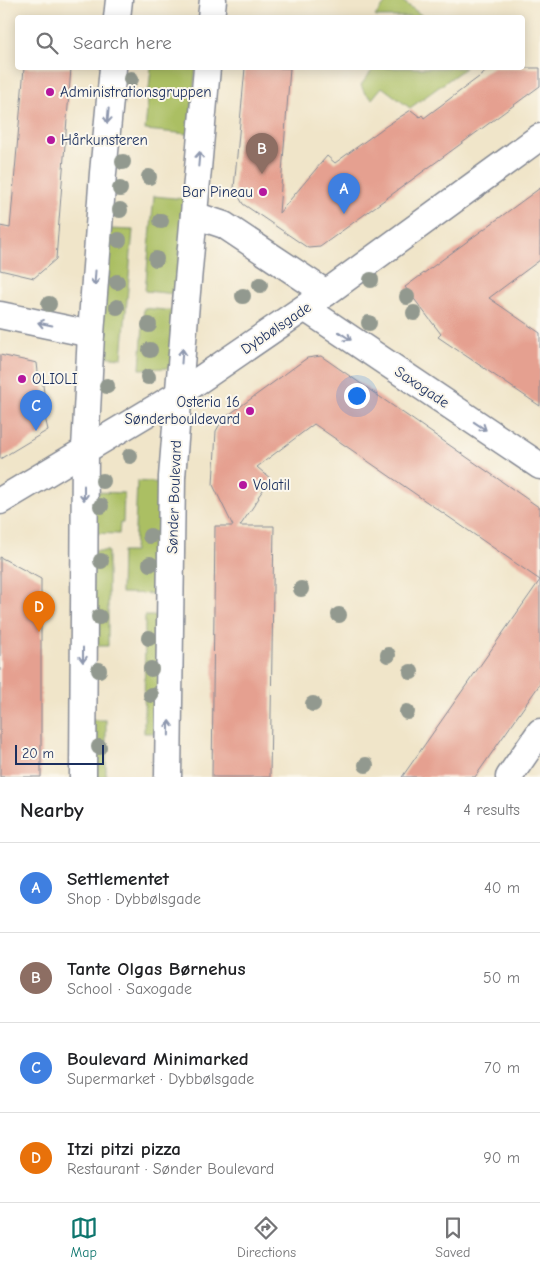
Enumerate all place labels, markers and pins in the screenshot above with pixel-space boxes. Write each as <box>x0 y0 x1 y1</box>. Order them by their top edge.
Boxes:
place label: Administrationsgruppen <box>60 83 212 101</box>
marker: Administrationsgruppen <box>44 86 56 98</box>
place label: Hårkunsteren <box>61 131 148 149</box>
pin: B <box>246 133 278 174</box>
marker: Hårkunsteren <box>45 134 57 146</box>
pin: A <box>328 173 360 214</box>
place label: Bar Pineau <box>182 183 253 201</box>
marker: Bar Pineau <box>257 186 269 198</box>
place label: OLIOLI <box>32 370 78 388</box>
marker: OLIOLI <box>16 373 28 385</box>
pin: C <box>20 390 52 431</box>
place label: Osteria 16 Sønderbouldevard <box>125 393 240 428</box>
marker: Osteria 16 Sønderbouldevard <box>244 405 256 417</box>
place label: Volatil <box>253 476 290 494</box>
marker: Volatil <box>237 479 249 491</box>
pin: D <box>23 591 55 632</box>

